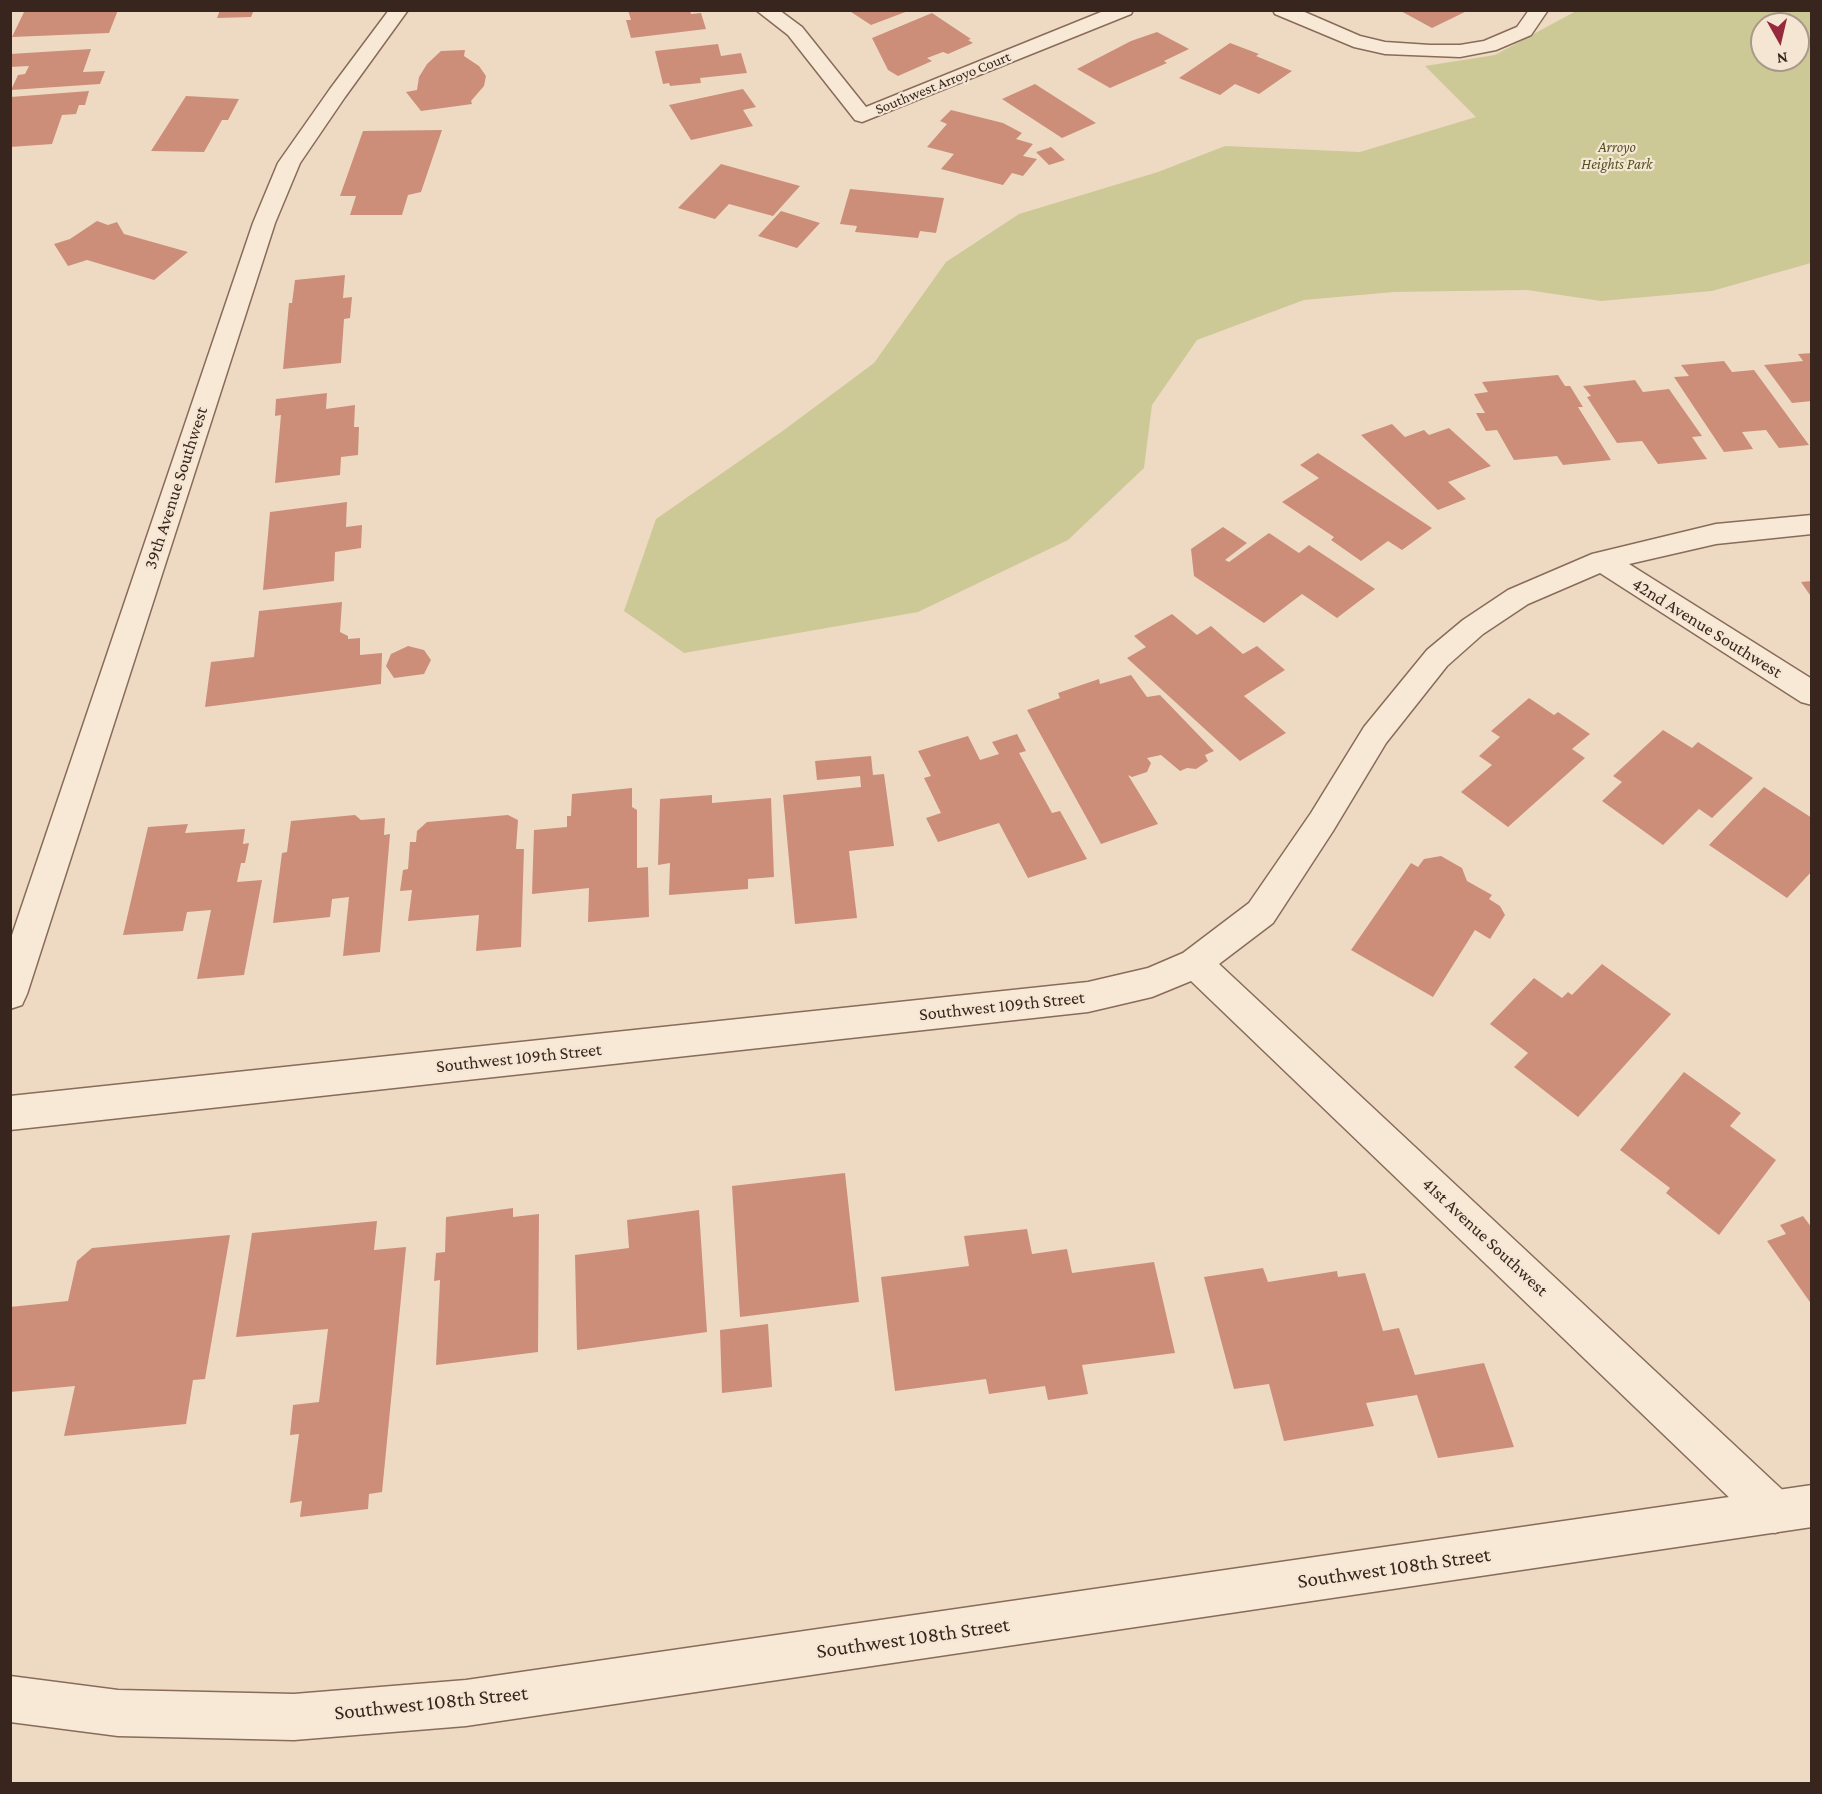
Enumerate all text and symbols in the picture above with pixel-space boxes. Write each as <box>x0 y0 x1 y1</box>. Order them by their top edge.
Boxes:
north arrow <box>1750 12 1810 72</box>
street label: Southwest Arroyo Court <box>873 48 1013 118</box>
text: N <box>1776 49 1789 68</box>
park label: Arroyo Heights Park <box>1581 138 1653 173</box>
street label: 39th Avenue Southwest <box>140 404 212 572</box>
street label: 42nd Avenue Southwest <box>1628 573 1786 683</box>
street label: Southwest 109th Street <box>918 987 1086 1025</box>
street label: Southwest 109th Street <box>435 1039 603 1077</box>
street label: 41st Avenue Southwest <box>1417 1173 1553 1301</box>
street label: Southwest 108th Street <box>1296 1542 1492 1594</box>
street label: Southwest 108th Street <box>815 1612 1011 1664</box>
street label: Southwest 108th Street <box>333 1680 529 1726</box>

